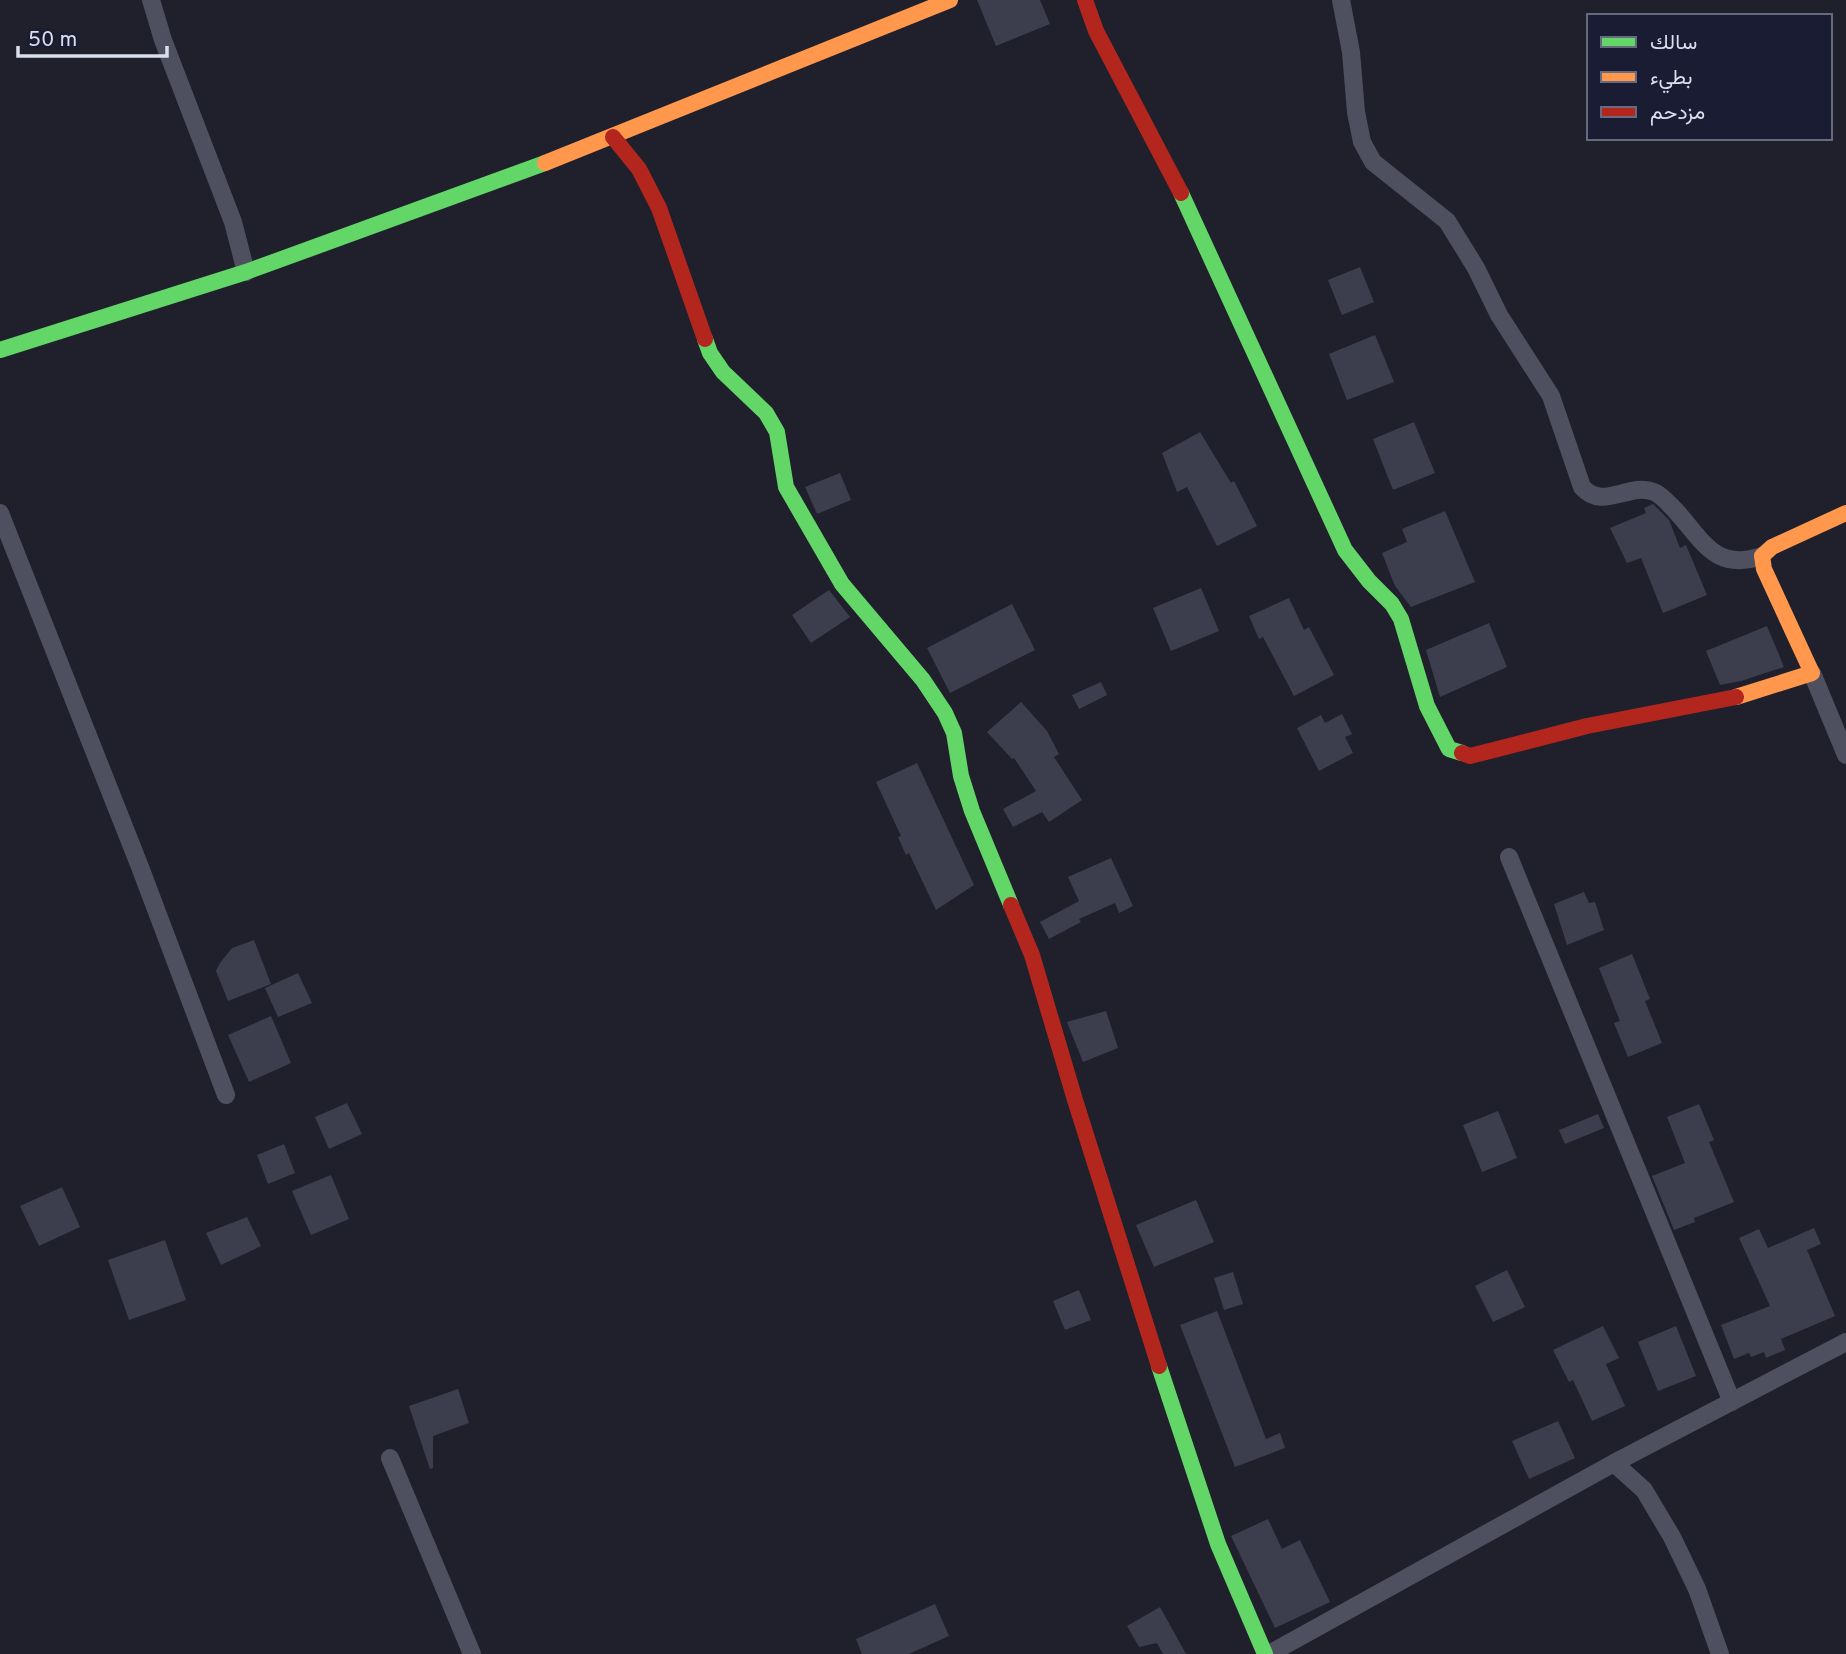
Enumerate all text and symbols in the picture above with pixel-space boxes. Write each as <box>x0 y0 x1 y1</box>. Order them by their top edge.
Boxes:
scale bar <box>18 14 166 58</box>
legend <box>1587 14 1832 140</box>
text: 50 m <box>28 27 77 54</box>
text: سالك <box>1650 30 1697 57</box>
text: بطيء <box>1650 65 1693 94</box>
text: مزدحم <box>1650 100 1705 127</box>

